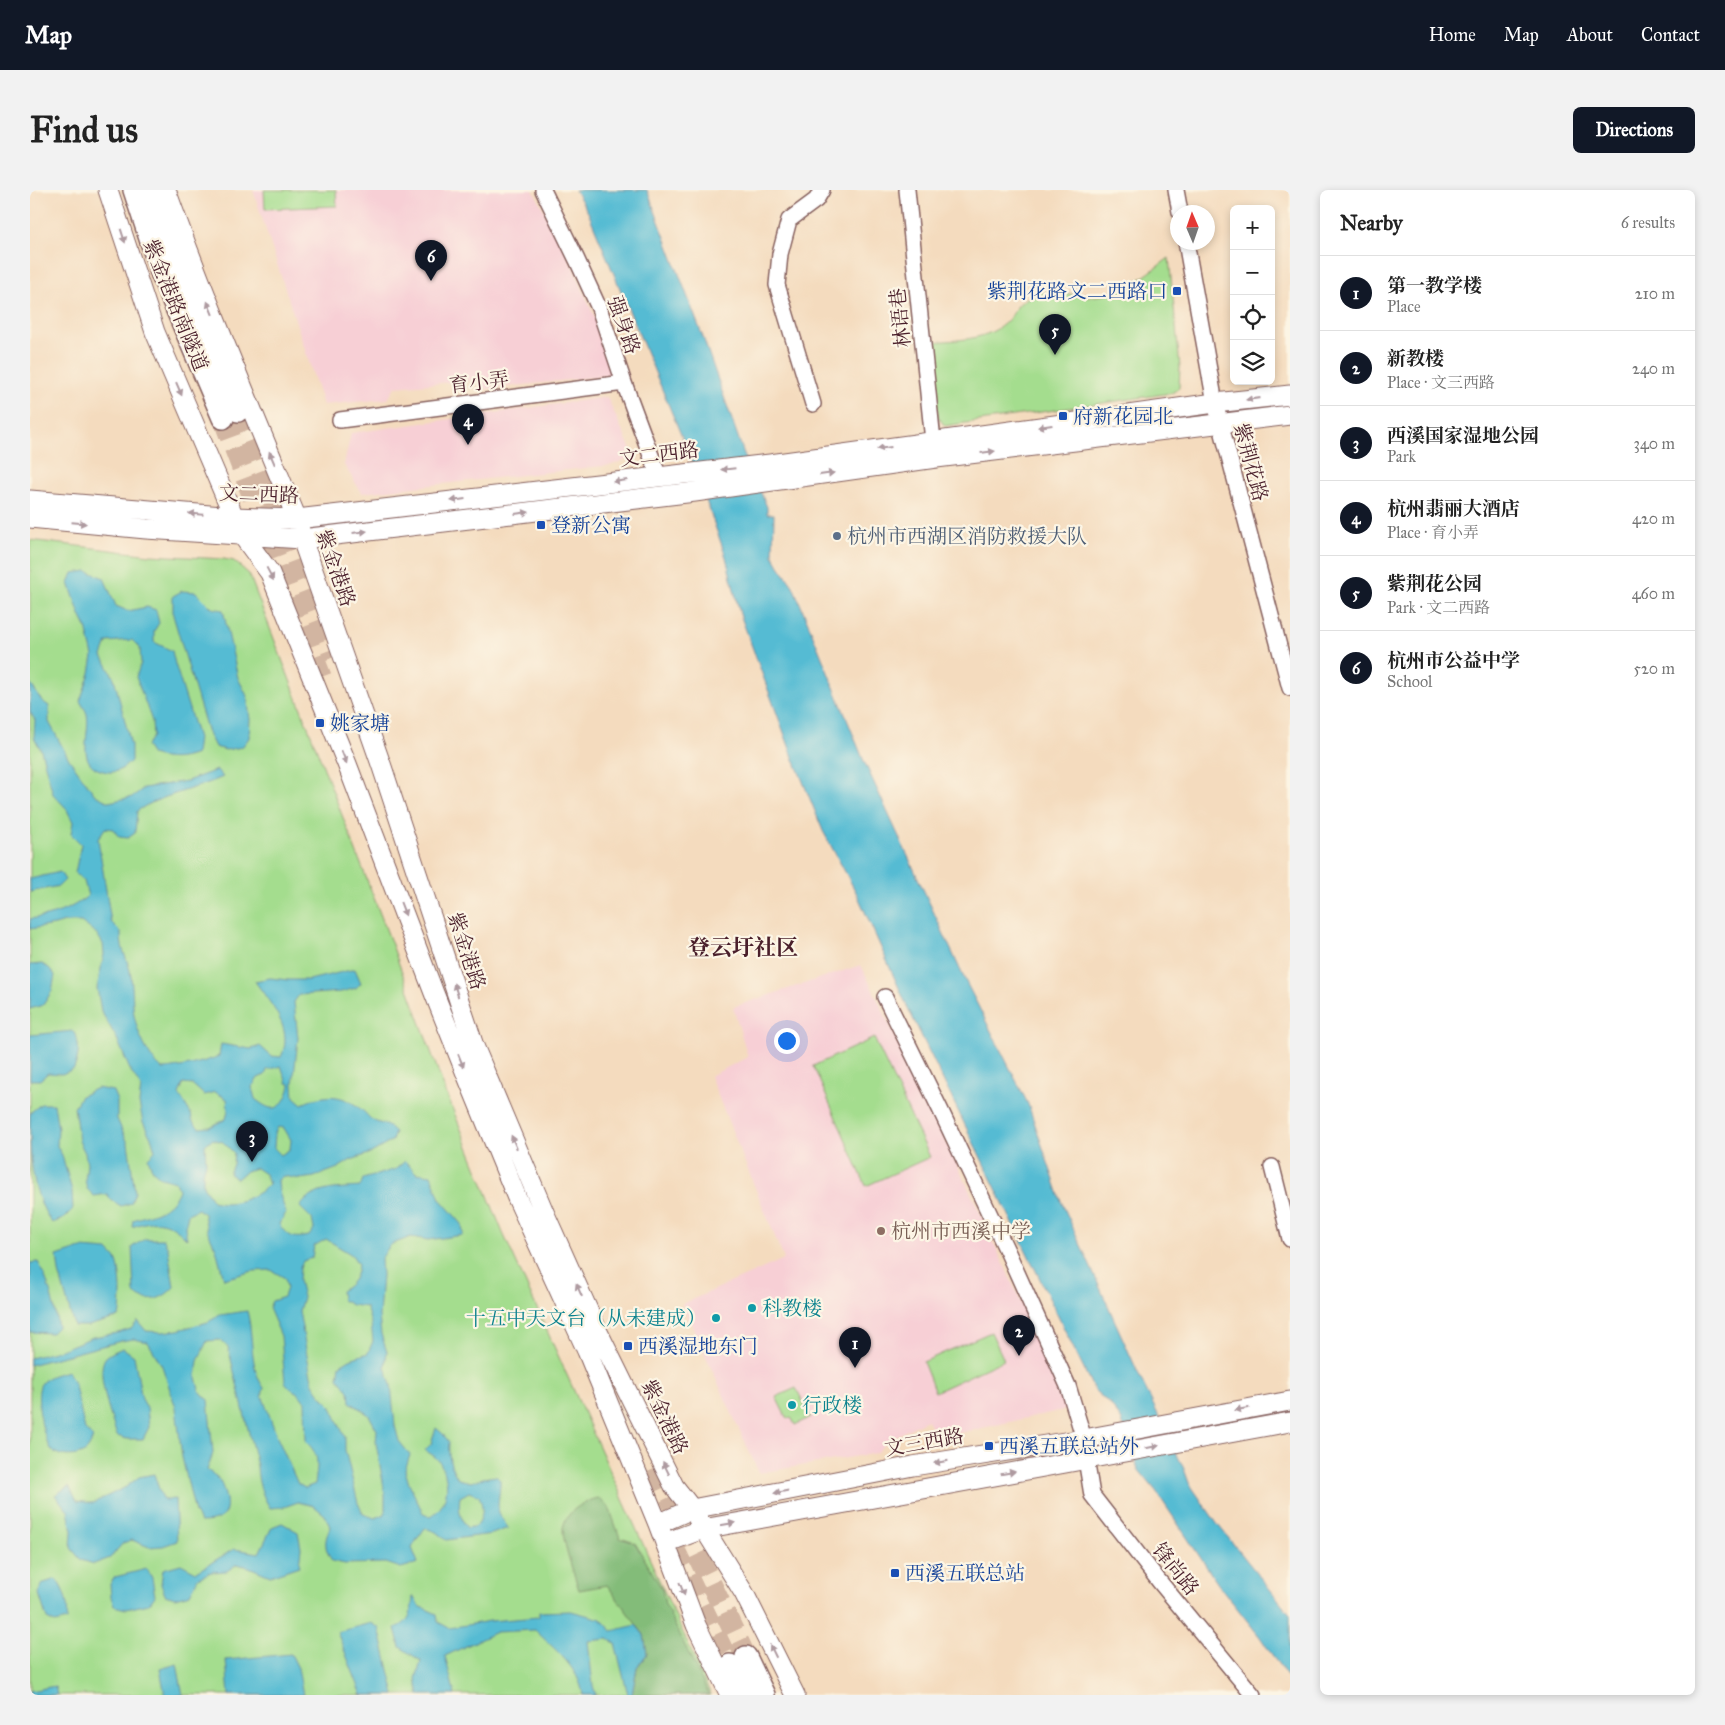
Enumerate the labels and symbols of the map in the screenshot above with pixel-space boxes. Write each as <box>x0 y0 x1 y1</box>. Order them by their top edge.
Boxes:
north arrow <box>1170 205 1215 250</box>
one-way arrow <box>120 229 127 244</box>
street label: 紫金港路南隧道 <box>139 236 213 374</box>
pin: 6 <box>415 240 447 281</box>
place label: 紫荆花路文二西路口 <box>987 279 1167 303</box>
marker: 紫荆花路文二西路口 <box>1171 285 1183 297</box>
street label: 林语巷 <box>885 287 915 349</box>
street label: 强身路 <box>603 293 645 357</box>
one-way arrow <box>206 300 213 315</box>
pin: 5 <box>1039 314 1071 355</box>
street label: 育小弄 <box>448 366 510 398</box>
one-way arrow <box>175 382 183 397</box>
one-way arrow <box>1244 395 1260 403</box>
pin: 4 <box>452 404 484 445</box>
place label: 府新花园北 <box>1073 404 1173 428</box>
marker: 府新花园北 <box>1057 410 1069 422</box>
street label: 紫荆花路 <box>1229 420 1273 504</box>
one-way arrow <box>1037 423 1053 431</box>
street label: 文二西路 <box>618 437 700 471</box>
one-way arrow <box>876 445 892 453</box>
one-way arrow <box>980 448 996 456</box>
one-way arrow <box>267 451 275 465</box>
one-way arrow <box>720 465 736 473</box>
one-way arrow <box>819 470 835 478</box>
one-way arrow <box>611 477 627 485</box>
street label: 文二西路 <box>219 481 299 507</box>
one-way arrow <box>450 496 466 504</box>
one-way arrow <box>188 509 204 517</box>
one-way arrow <box>514 509 530 517</box>
place label: 登新公寓 <box>551 513 631 537</box>
one-way arrow <box>71 519 87 527</box>
marker: 登新公寓 <box>535 519 547 531</box>
place label: 杭州市西湖区消防救援大队 <box>847 524 1087 548</box>
street label: 紫金港路 <box>312 526 360 610</box>
one-way arrow <box>353 528 369 536</box>
marker: 杭州市西湖区消防救援大队 <box>831 530 843 542</box>
one-way arrow <box>266 567 274 582</box>
place label: 姚家塘 <box>330 711 390 735</box>
marker: 姚家塘 <box>314 717 326 729</box>
one-way arrow <box>340 750 348 765</box>
one-way arrow <box>399 902 407 917</box>
street label: 紫金港路 <box>443 909 491 993</box>
district label: 登云圩社区 <box>688 934 798 961</box>
one-way arrow <box>452 982 460 997</box>
your location <box>774 1028 800 1054</box>
one-way arrow <box>457 1054 465 1068</box>
pin: 3 <box>236 1121 268 1162</box>
one-way arrow <box>510 1134 518 1149</box>
place label: 杭州市西溪中学 <box>891 1219 1031 1243</box>
marker: 杭州市西溪中学 <box>875 1225 887 1237</box>
one-way arrow <box>575 1283 584 1298</box>
place label: 科教楼 <box>762 1296 822 1320</box>
marker: 科教楼 <box>746 1302 758 1314</box>
place label: 十五中天文台（从未建成） <box>466 1306 706 1330</box>
marker: 十五中天文台（从未建成） <box>710 1312 722 1324</box>
pin: 2 <box>1003 1315 1035 1356</box>
pin: 1 <box>839 1327 871 1368</box>
place label: 西溪湿地东门 <box>638 1334 758 1358</box>
marker: 西溪湿地东门 <box>622 1340 634 1352</box>
street label: 紫金港路 <box>637 1376 693 1458</box>
place label: 行政楼 <box>802 1393 862 1417</box>
marker: 行政楼 <box>786 1399 798 1411</box>
one-way arrow <box>1234 1406 1250 1414</box>
street label: 文三西路 <box>883 1423 965 1461</box>
place label: 西溪五联总站外 <box>999 1434 1139 1458</box>
marker: 西溪五联总站外 <box>983 1440 995 1452</box>
one-way arrow <box>1144 1443 1159 1451</box>
one-way arrow <box>933 1458 949 1466</box>
one-way arrow <box>662 1461 670 1475</box>
one-way arrow <box>1000 1469 1016 1477</box>
one-way arrow <box>773 1488 789 1496</box>
one-way arrow <box>721 1520 737 1528</box>
street label: 锋尚路 <box>1148 1538 1204 1600</box>
place label: 西溪五联总站 <box>905 1561 1025 1585</box>
marker: 西溪五联总站 <box>889 1567 901 1579</box>
one-way arrow <box>679 1582 687 1596</box>
one-way arrow <box>769 1644 777 1658</box>

